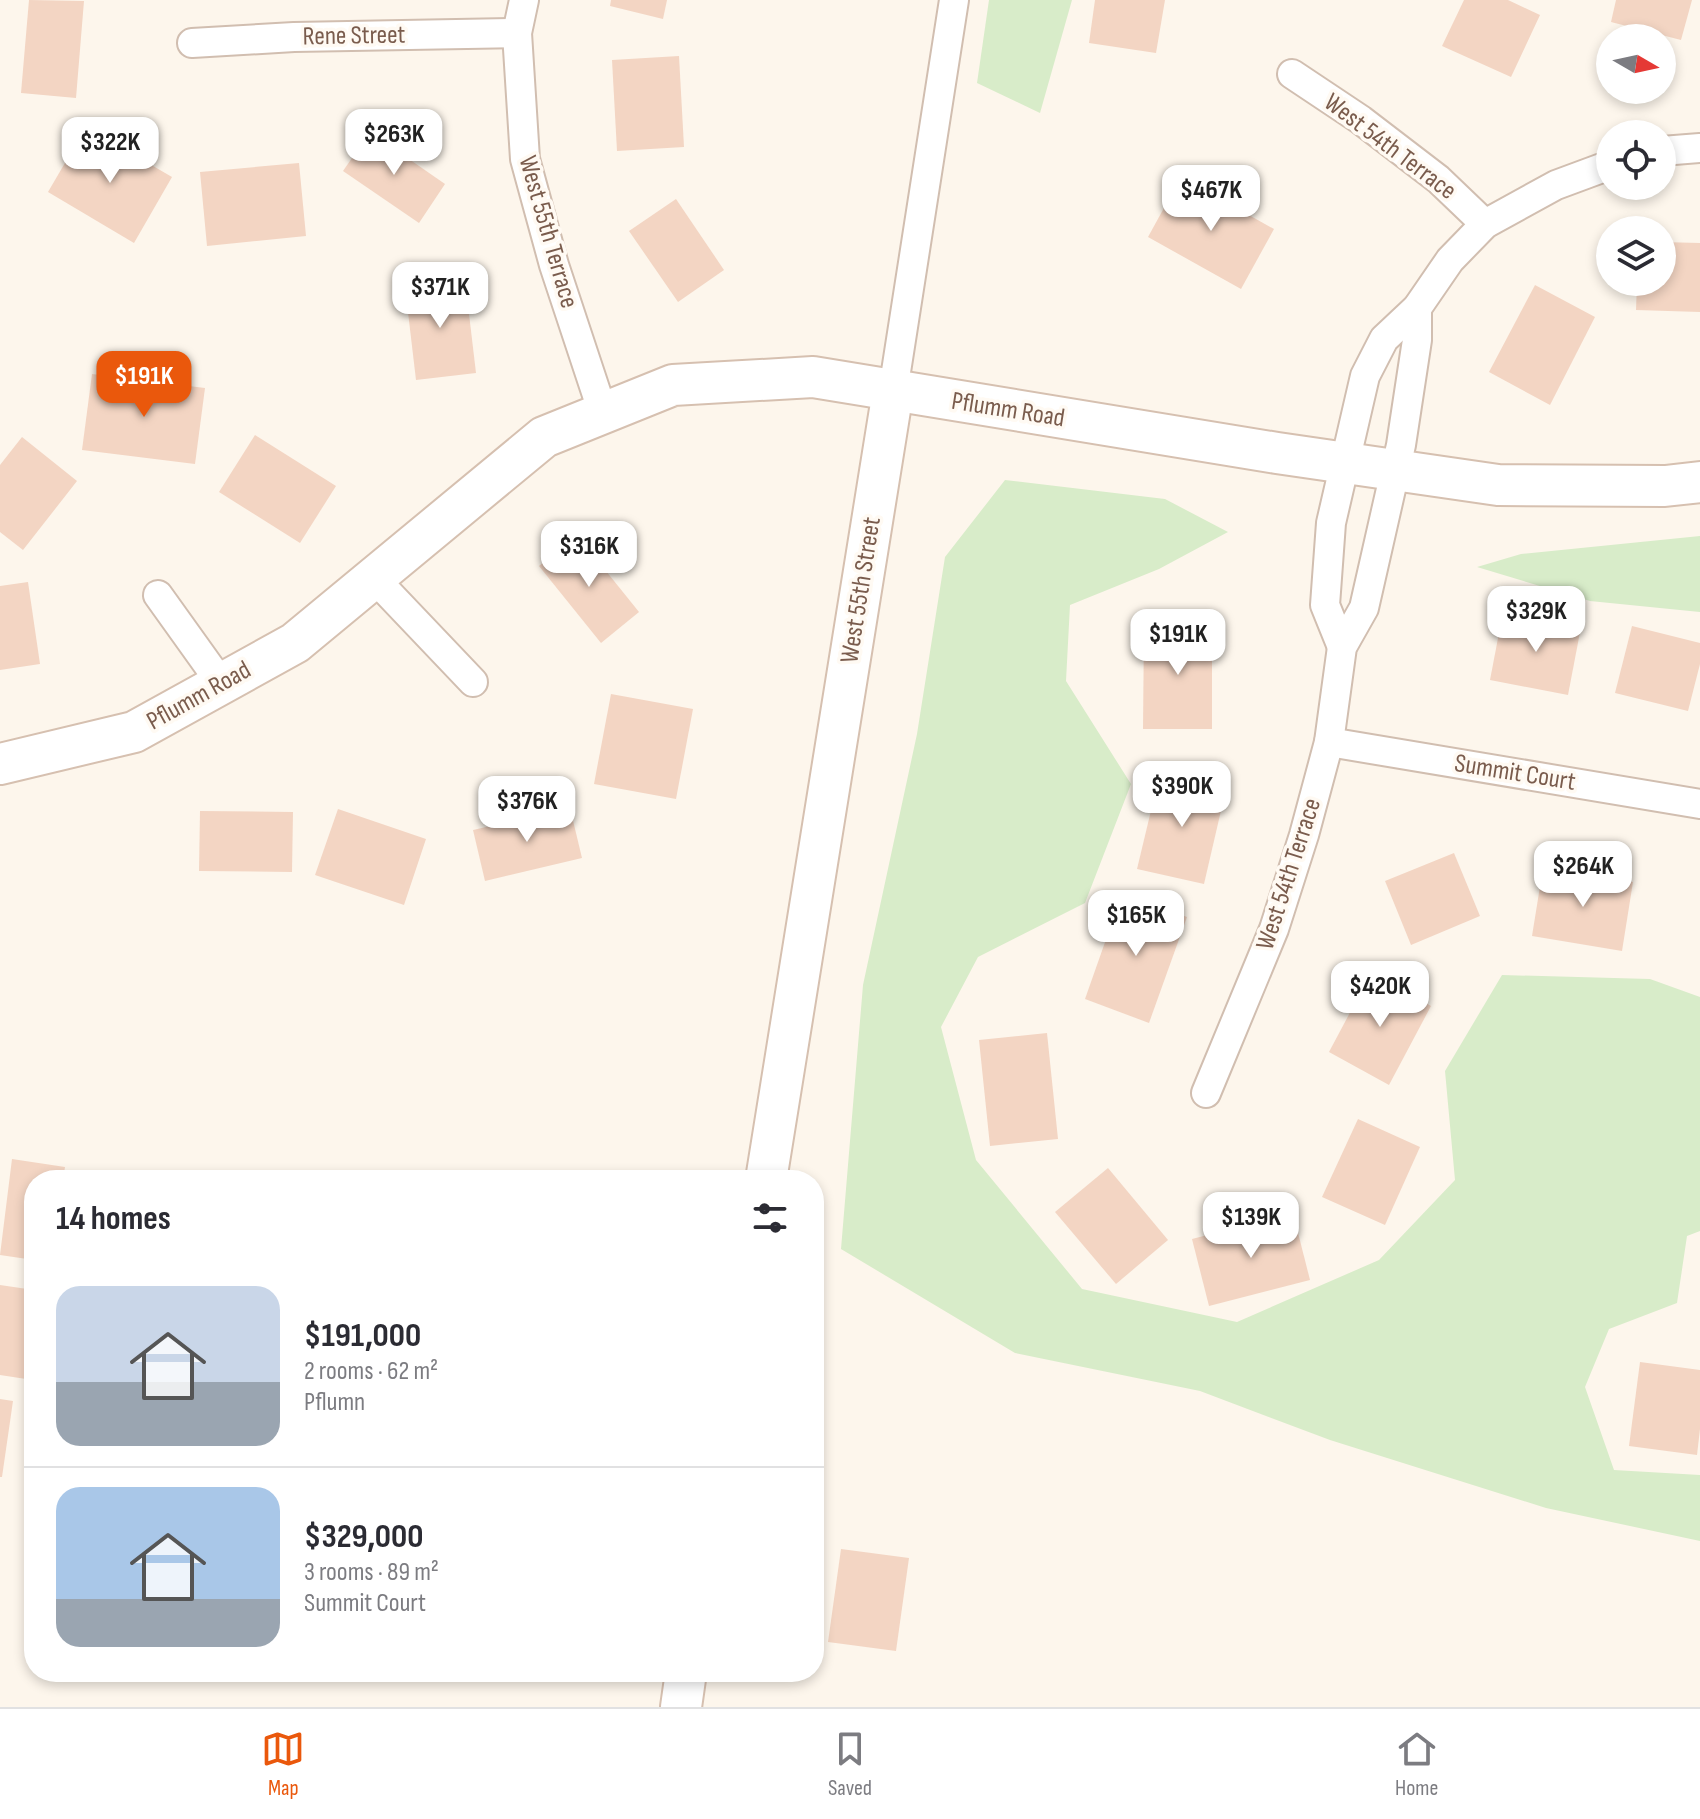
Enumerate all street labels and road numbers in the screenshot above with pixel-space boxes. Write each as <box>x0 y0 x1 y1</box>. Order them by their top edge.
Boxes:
street label: Rene Street <box>302 20 406 52</box>
street label: West 54th Terrace <box>1318 87 1462 207</box>
street label: West 55th Terrace <box>511 152 585 312</box>
street label: Pflumm Road <box>949 386 1067 434</box>
street label: West 55th Street <box>834 515 888 665</box>
street label: Pflumm Road <box>142 655 256 737</box>
street label: Summit Court <box>1452 748 1578 798</box>
street label: West 54th Terrace <box>1250 794 1328 954</box>

